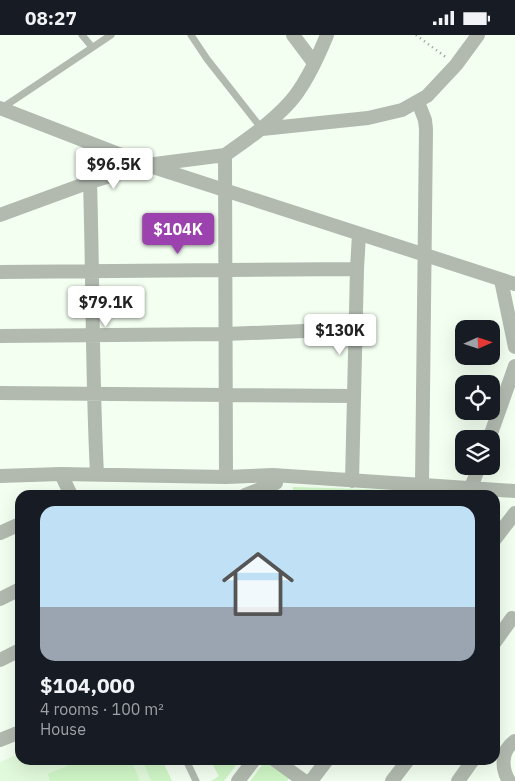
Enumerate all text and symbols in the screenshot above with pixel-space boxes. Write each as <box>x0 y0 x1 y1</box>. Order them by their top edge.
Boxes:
text: 08:27 <box>25 6 77 30</box>
pin: $96.5K <box>73 147 155 190</box>
text: $96.5K <box>87 154 141 174</box>
pin: $104K <box>143 213 213 255</box>
text: $104K <box>153 219 203 239</box>
pin: $79.1K <box>65 285 147 328</box>
text: $79.1K <box>79 292 133 312</box>
pin: $130K <box>305 313 375 356</box>
text: $130K <box>315 320 365 340</box>
north arrow <box>455 320 500 365</box>
map controls <box>455 320 500 475</box>
button: locate <box>455 375 500 420</box>
button: layers <box>455 430 500 475</box>
icon: home <box>213 539 303 629</box>
text: $104,000 <box>40 671 135 699</box>
text: 4 rooms · 100 m² <box>40 699 164 719</box>
text: House <box>40 719 86 739</box>

